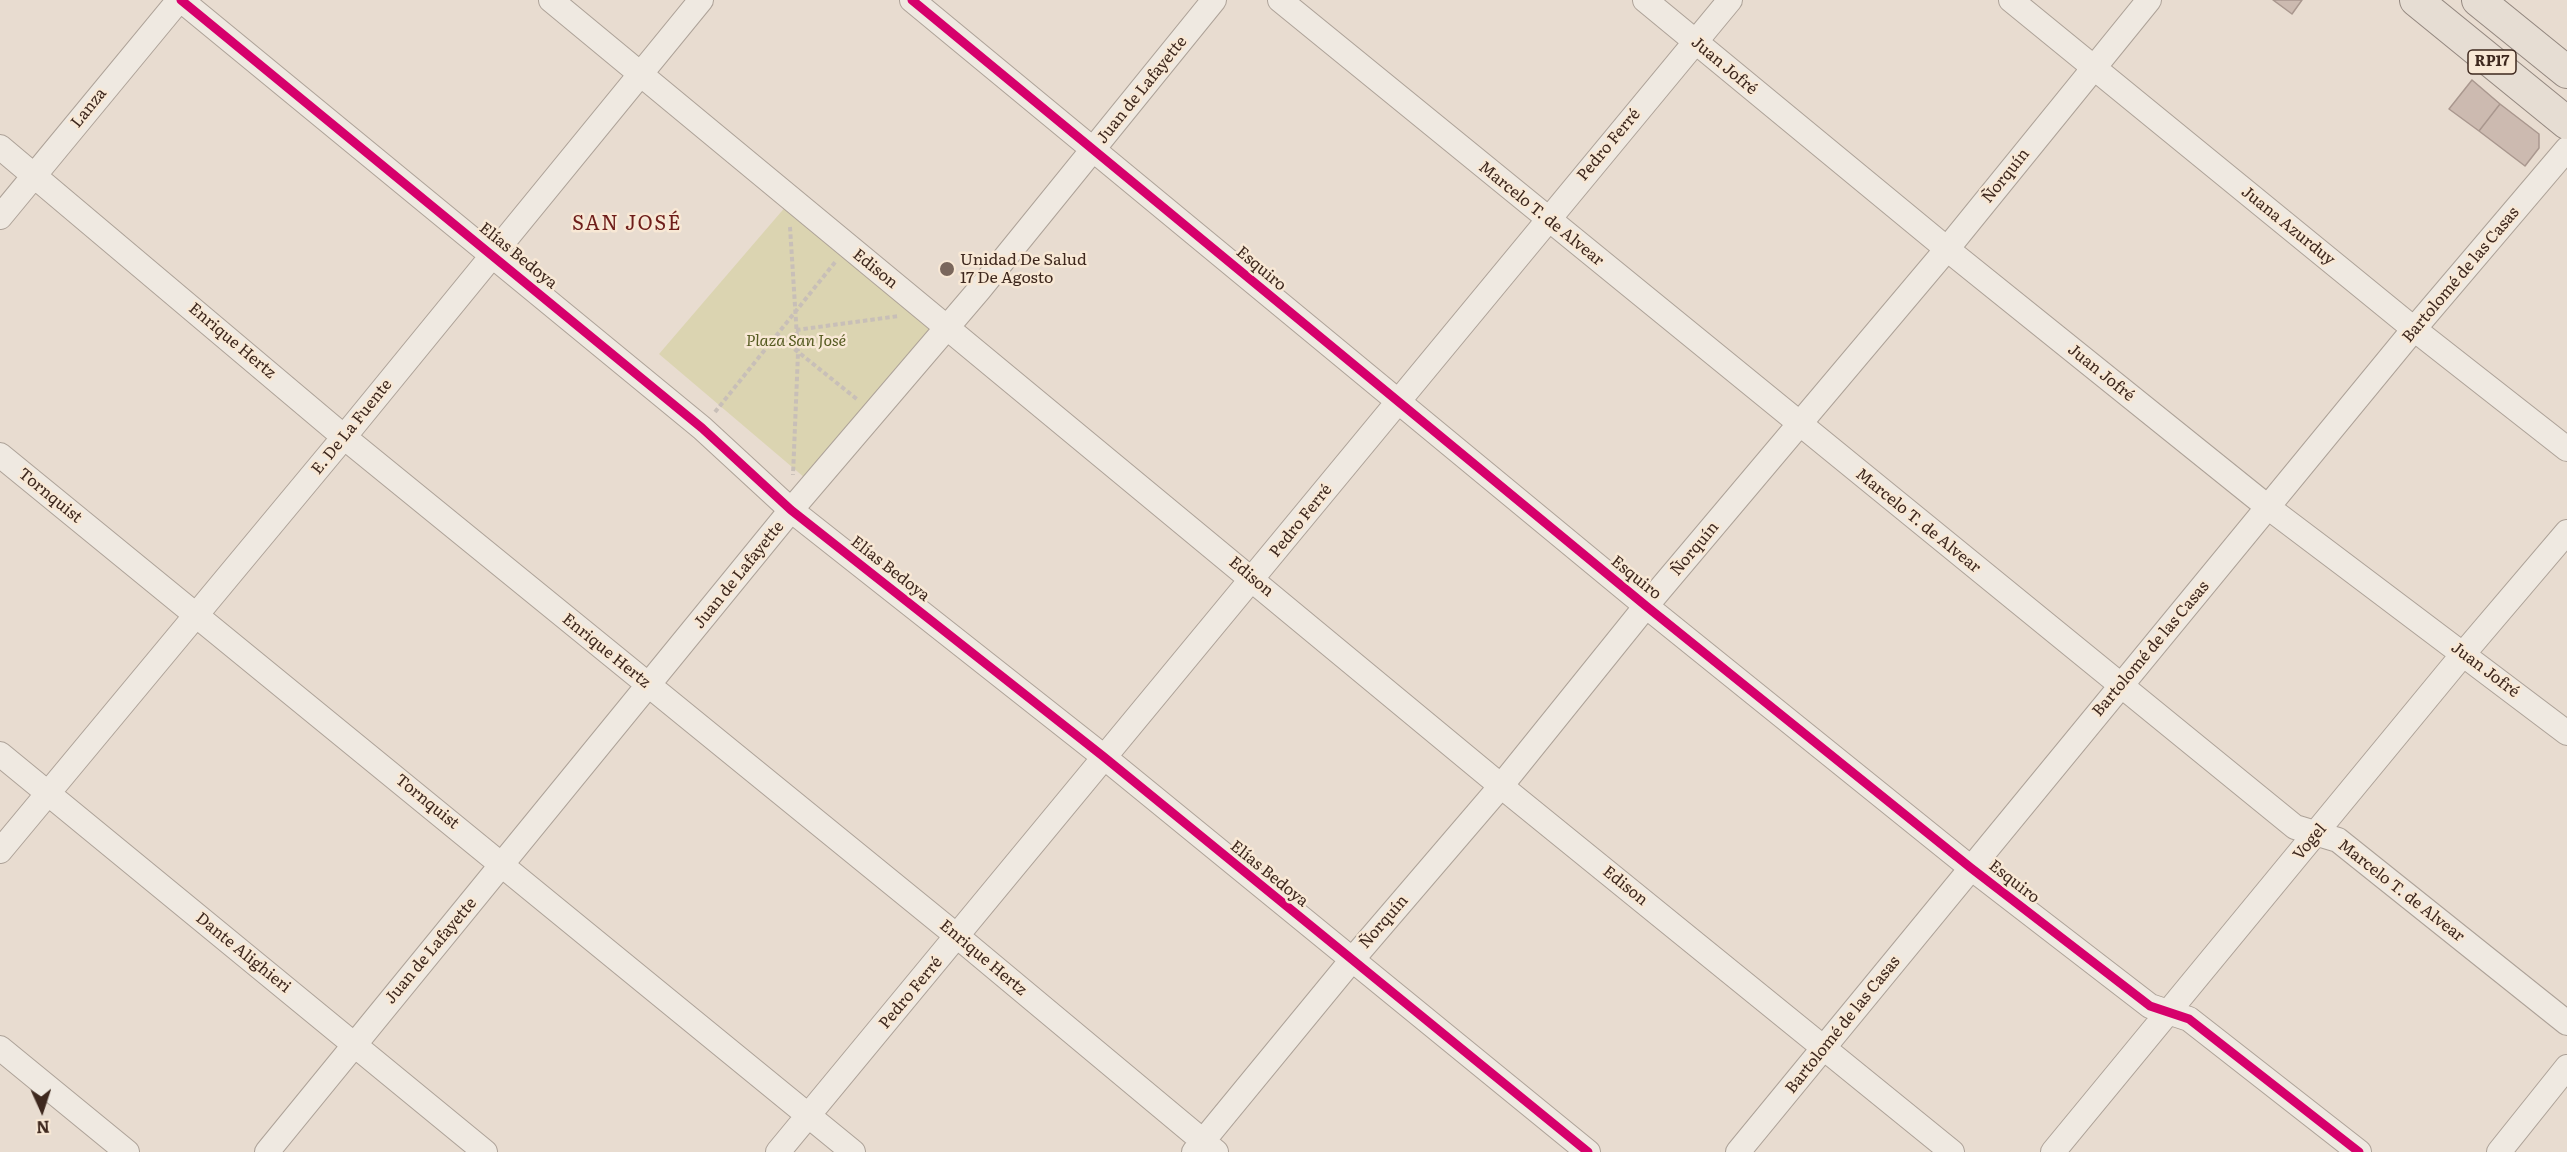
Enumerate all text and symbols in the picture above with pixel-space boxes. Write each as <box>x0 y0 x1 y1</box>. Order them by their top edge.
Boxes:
street label: Juan de Lafayette <box>1093 32 1191 148</box>
street label: Juan Jofré <box>1687 33 1761 99</box>
road number: RP17 <box>2468 50 2516 74</box>
street label: Lanza <box>67 84 111 132</box>
street label: Pedro Ferré <box>1573 105 1645 185</box>
street label: Ñorquín <box>1978 145 2034 207</box>
street label: Marcelo T. de Alvear <box>1475 158 1607 270</box>
street label: Juana Azurduy <box>2237 182 2339 270</box>
street label: Bartolomé de las Casas <box>2399 203 2523 347</box>
district label: SAN JOSÉ <box>572 212 682 236</box>
street label: Elías Bedoya <box>475 219 561 293</box>
street label: Esquiro <box>1232 243 1290 295</box>
street label: Edison <box>849 245 901 293</box>
place label: Unidad De Salud 17 De Agosto <box>960 250 1087 288</box>
marker: Unidad De Salud 17 De Agosto <box>938 260 956 278</box>
street label: Enrique Hertz <box>185 299 279 383</box>
park label: Plaza San José <box>746 331 846 351</box>
street label: Juan Jofré <box>2064 340 2138 406</box>
street label: E. De La Fuente <box>308 375 396 479</box>
street label: Tornquist <box>14 464 86 528</box>
street label: Marcelo T. de Alvear <box>1852 465 1984 577</box>
street label: Pedro Ferré <box>1266 481 1336 561</box>
street label: Juan de Lafayette <box>690 517 788 633</box>
street label: Ñorquín <box>1667 518 1723 580</box>
street label: Elías Bedoya <box>847 532 933 606</box>
street label: Esquiro <box>1607 552 1665 604</box>
street label: Edison <box>1225 553 1277 601</box>
street label: Bartolomé de las Casas <box>2089 577 2213 721</box>
street label: Enrique Hertz <box>558 610 654 692</box>
street label: Juan Jofré <box>2447 638 2523 702</box>
street label: Tornquist <box>391 770 463 834</box>
street label: Vogel <box>2289 820 2331 864</box>
street label: Marcelo T. de Alvear <box>2334 836 2468 946</box>
street label: Elías Bedoya <box>1226 837 1312 911</box>
street label: Esquiro <box>1985 856 2043 908</box>
street label: Edison <box>1599 862 1651 910</box>
street label: Ñorquín <box>1356 891 1412 953</box>
street label: Juan de Lafayette <box>381 894 481 1008</box>
street label: Dante Alighieri <box>192 909 294 997</box>
street label: Enrique Hertz <box>936 916 1030 1000</box>
street label: Bartolomé de las Casas <box>1782 952 1904 1098</box>
street label: Pedro Ferré <box>875 953 947 1033</box>
north arrow <box>12 1080 72 1140</box>
text: N <box>36 1116 50 1140</box>

